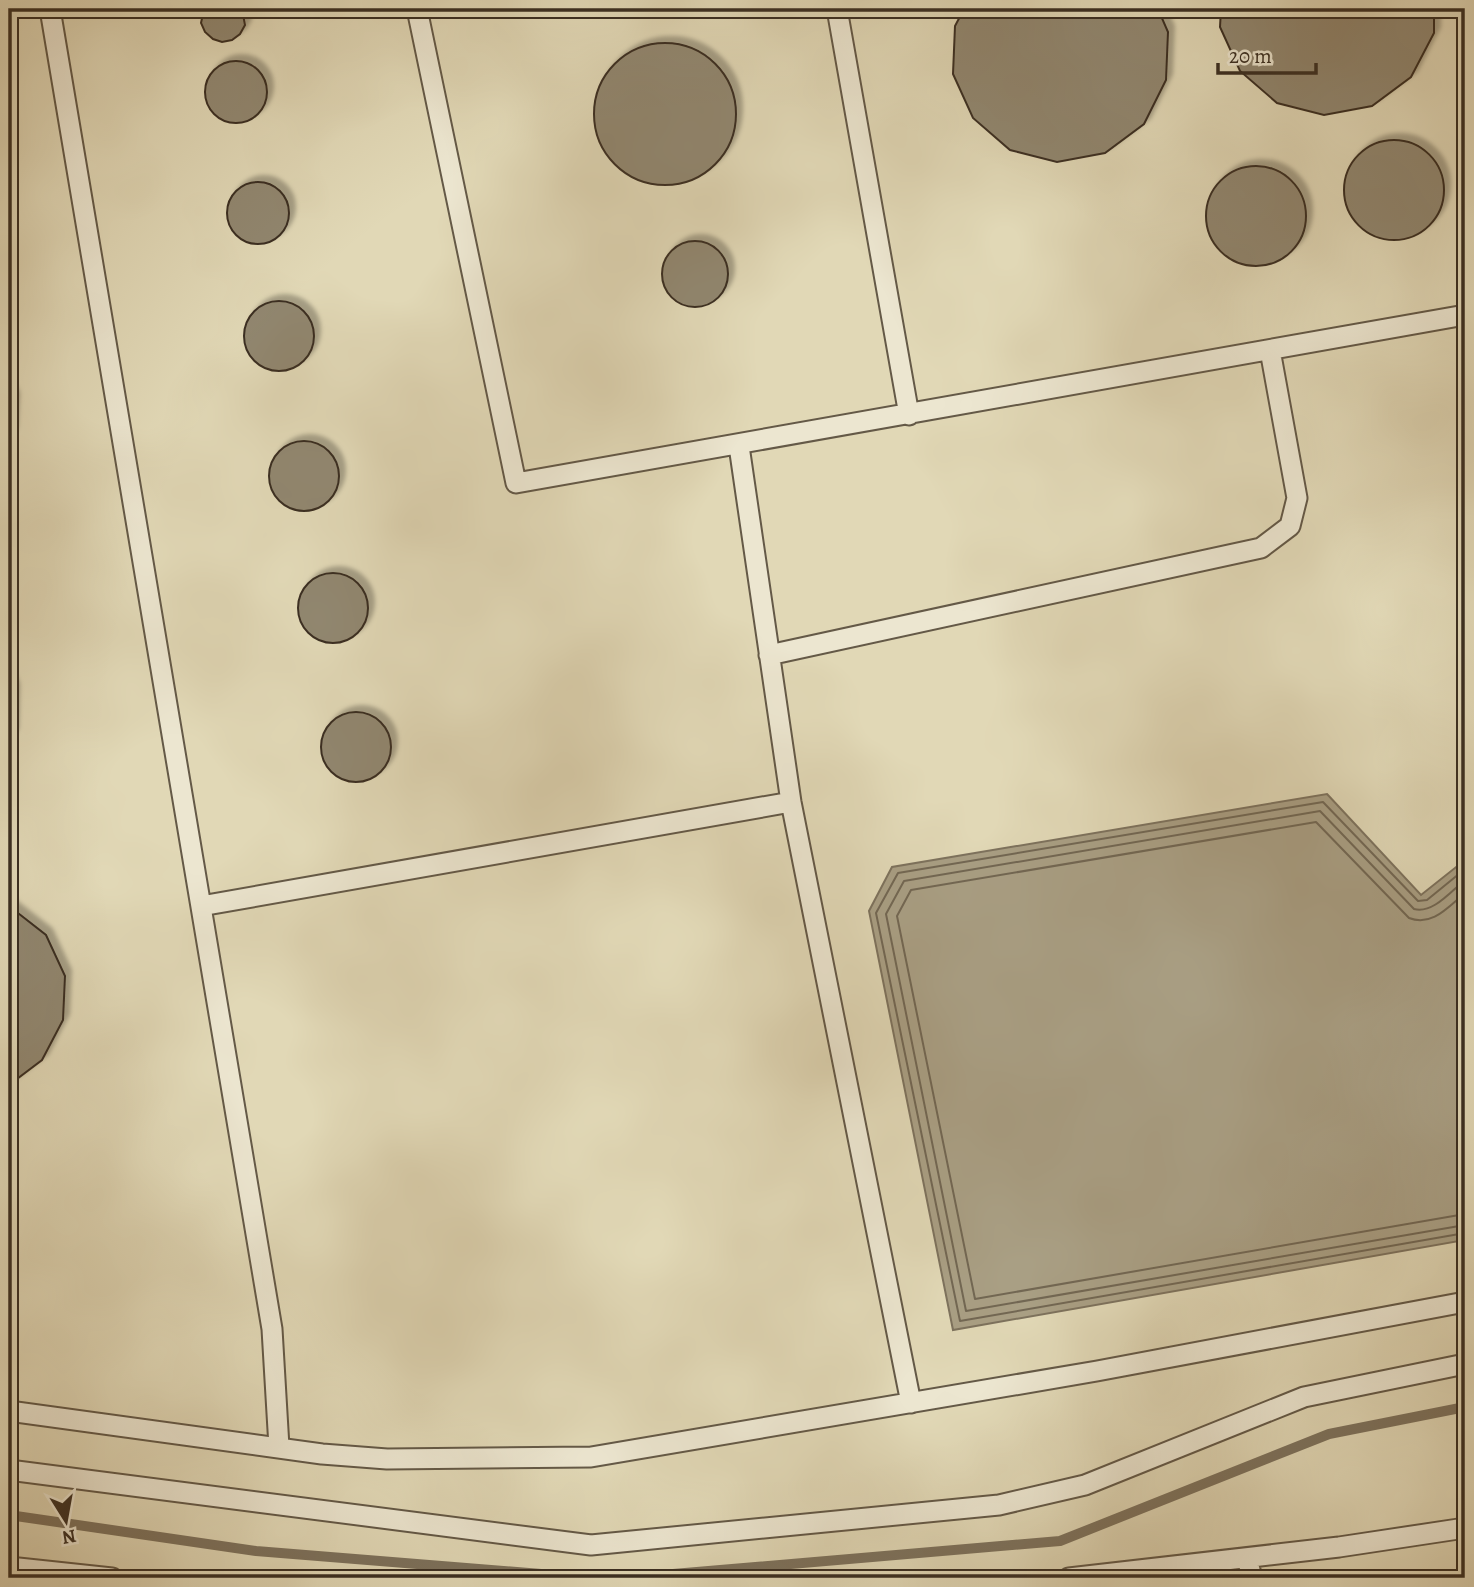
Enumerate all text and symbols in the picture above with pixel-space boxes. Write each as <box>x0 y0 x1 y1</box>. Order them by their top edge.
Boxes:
scale bar <box>1218 32 1316 76</box>
text: 20 m <box>1229 42 1272 70</box>
north arrow <box>32 1486 102 1556</box>
text: N <box>60 1523 78 1551</box>

